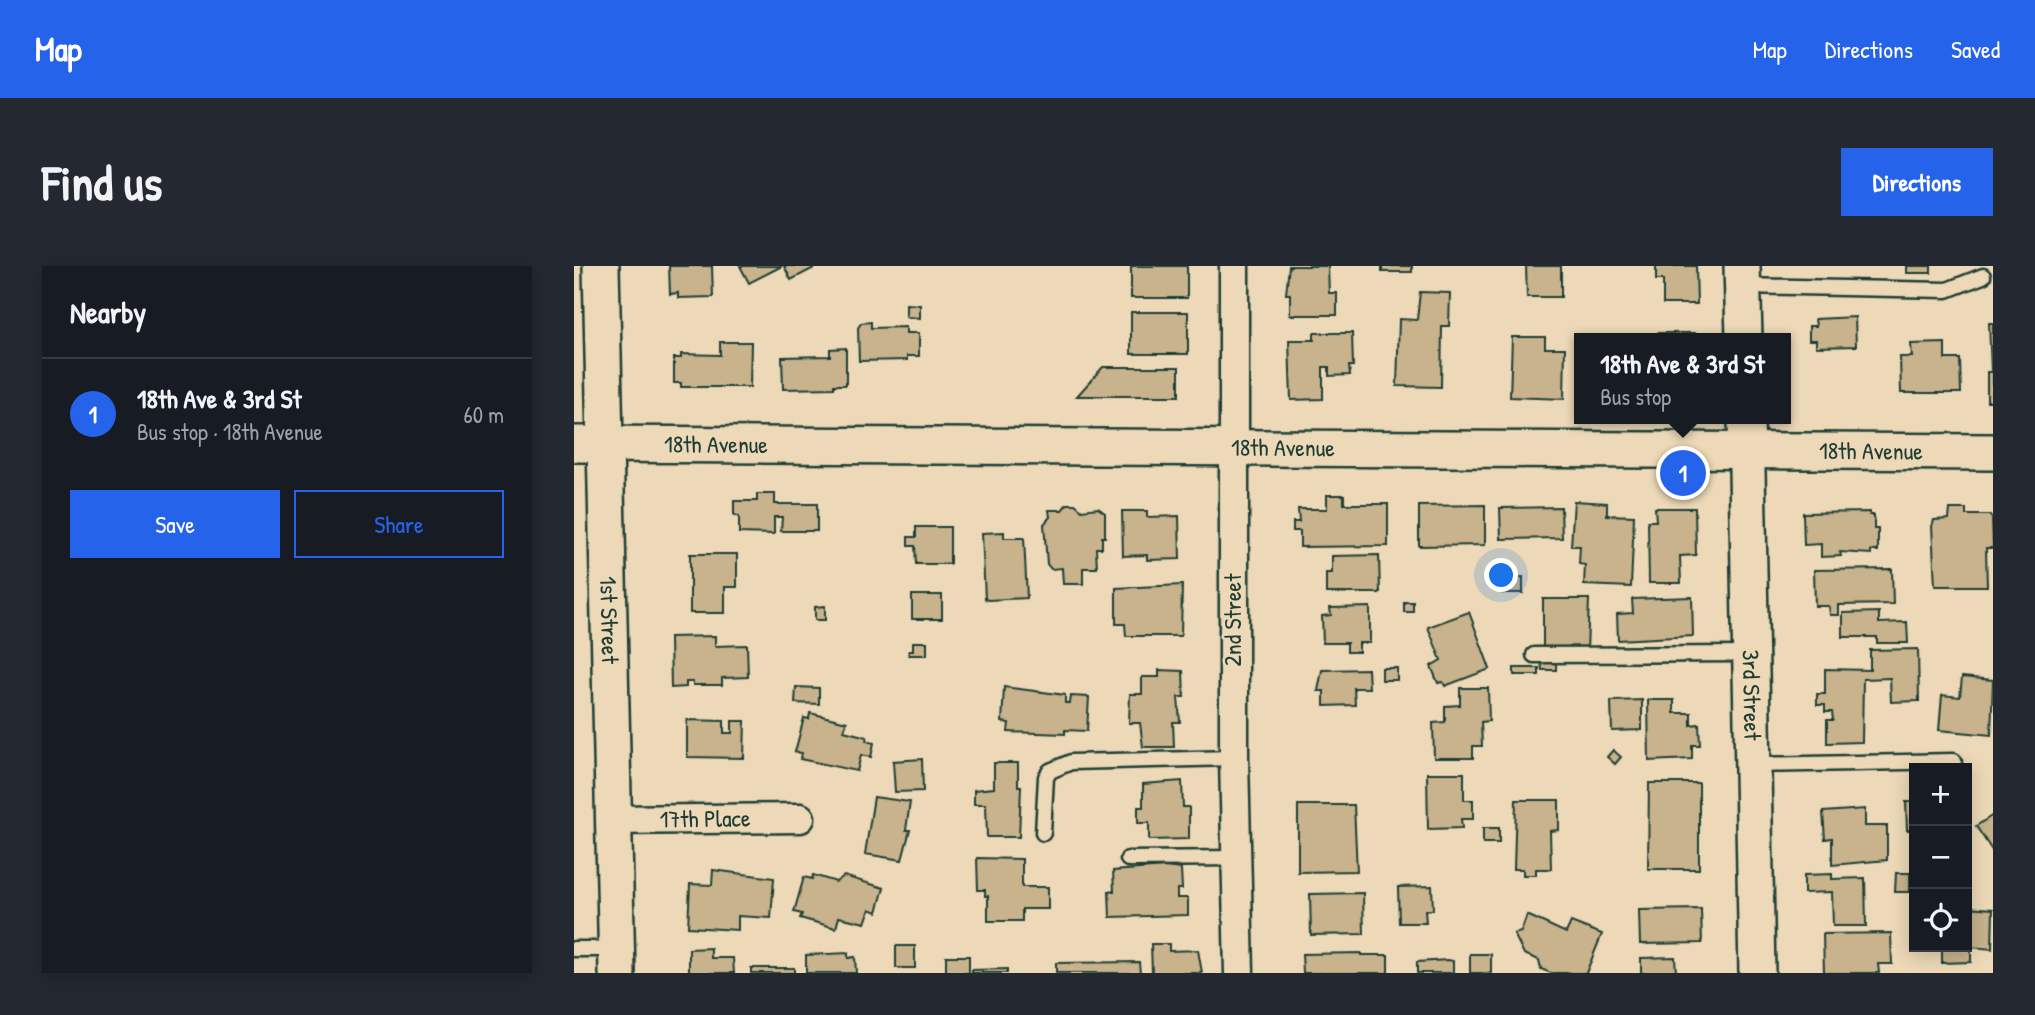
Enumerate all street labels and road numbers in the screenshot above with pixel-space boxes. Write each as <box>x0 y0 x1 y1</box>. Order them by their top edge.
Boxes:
street label: 18th Avenue <box>664 428 768 460</box>
street label: 18th Avenue <box>1231 431 1335 463</box>
street label: 18th Avenue <box>1819 434 1923 467</box>
street label: 2nd Street <box>1216 573 1248 666</box>
street label: 1st Street <box>593 576 627 665</box>
street label: 3rd Street <box>1736 649 1769 741</box>
street label: 17th Place <box>659 802 751 834</box>

